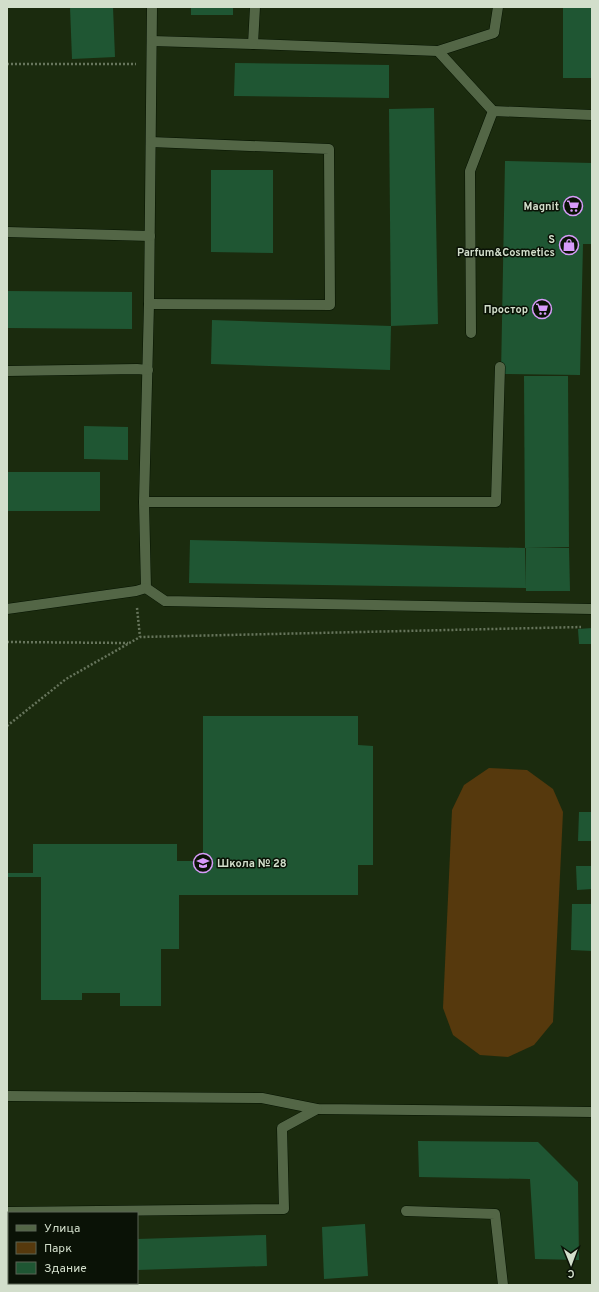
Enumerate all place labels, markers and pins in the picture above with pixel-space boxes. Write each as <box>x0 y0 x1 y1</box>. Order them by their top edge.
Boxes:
supermarket icon: Magnit <box>562 195 584 217</box>
place label: Magnit <box>524 200 559 214</box>
place label: S Parfum&Cosmetics <box>457 233 555 260</box>
shop icon: S Parfum&Cosmetics <box>558 234 580 256</box>
supermarket icon: Простор <box>531 298 553 320</box>
place label: Простор <box>484 303 528 317</box>
school or university icon: Школа № 28 <box>192 852 214 874</box>
place label: Школа № 28 <box>217 857 287 871</box>

